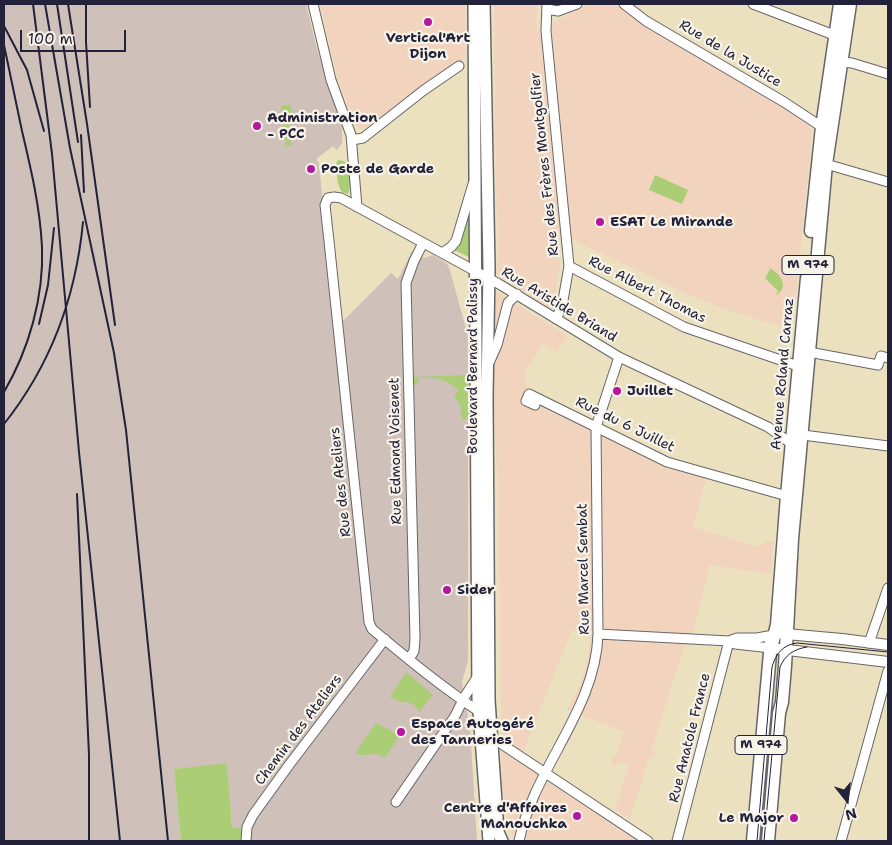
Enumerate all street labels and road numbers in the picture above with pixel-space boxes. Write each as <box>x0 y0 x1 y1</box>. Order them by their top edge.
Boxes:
street label: Rue de la Justice <box>676 17 784 91</box>
street label: Rue des Frères Montgolfier <box>527 71 563 257</box>
street label: Rue Albert Thomas <box>585 253 709 327</box>
road number: M 974 <box>782 256 834 274</box>
street label: Rue Aristide Briand <box>498 264 620 346</box>
street label: Boulevard Bernard Palissy <box>465 278 481 454</box>
street label: Avenue Roland Carraz <box>768 297 798 451</box>
street label: Rue Edmond Voisenet <box>386 377 406 525</box>
street label: Rue du 6 Juillet <box>573 394 677 456</box>
street label: Rue des Ateliers <box>327 426 355 538</box>
street label: Rue Marcel Sembat <box>574 503 594 635</box>
street label: Chemin des Ateliers <box>252 671 346 789</box>
street label: Rue Anatole France <box>666 671 714 805</box>
road number: M 974 <box>735 736 787 754</box>

